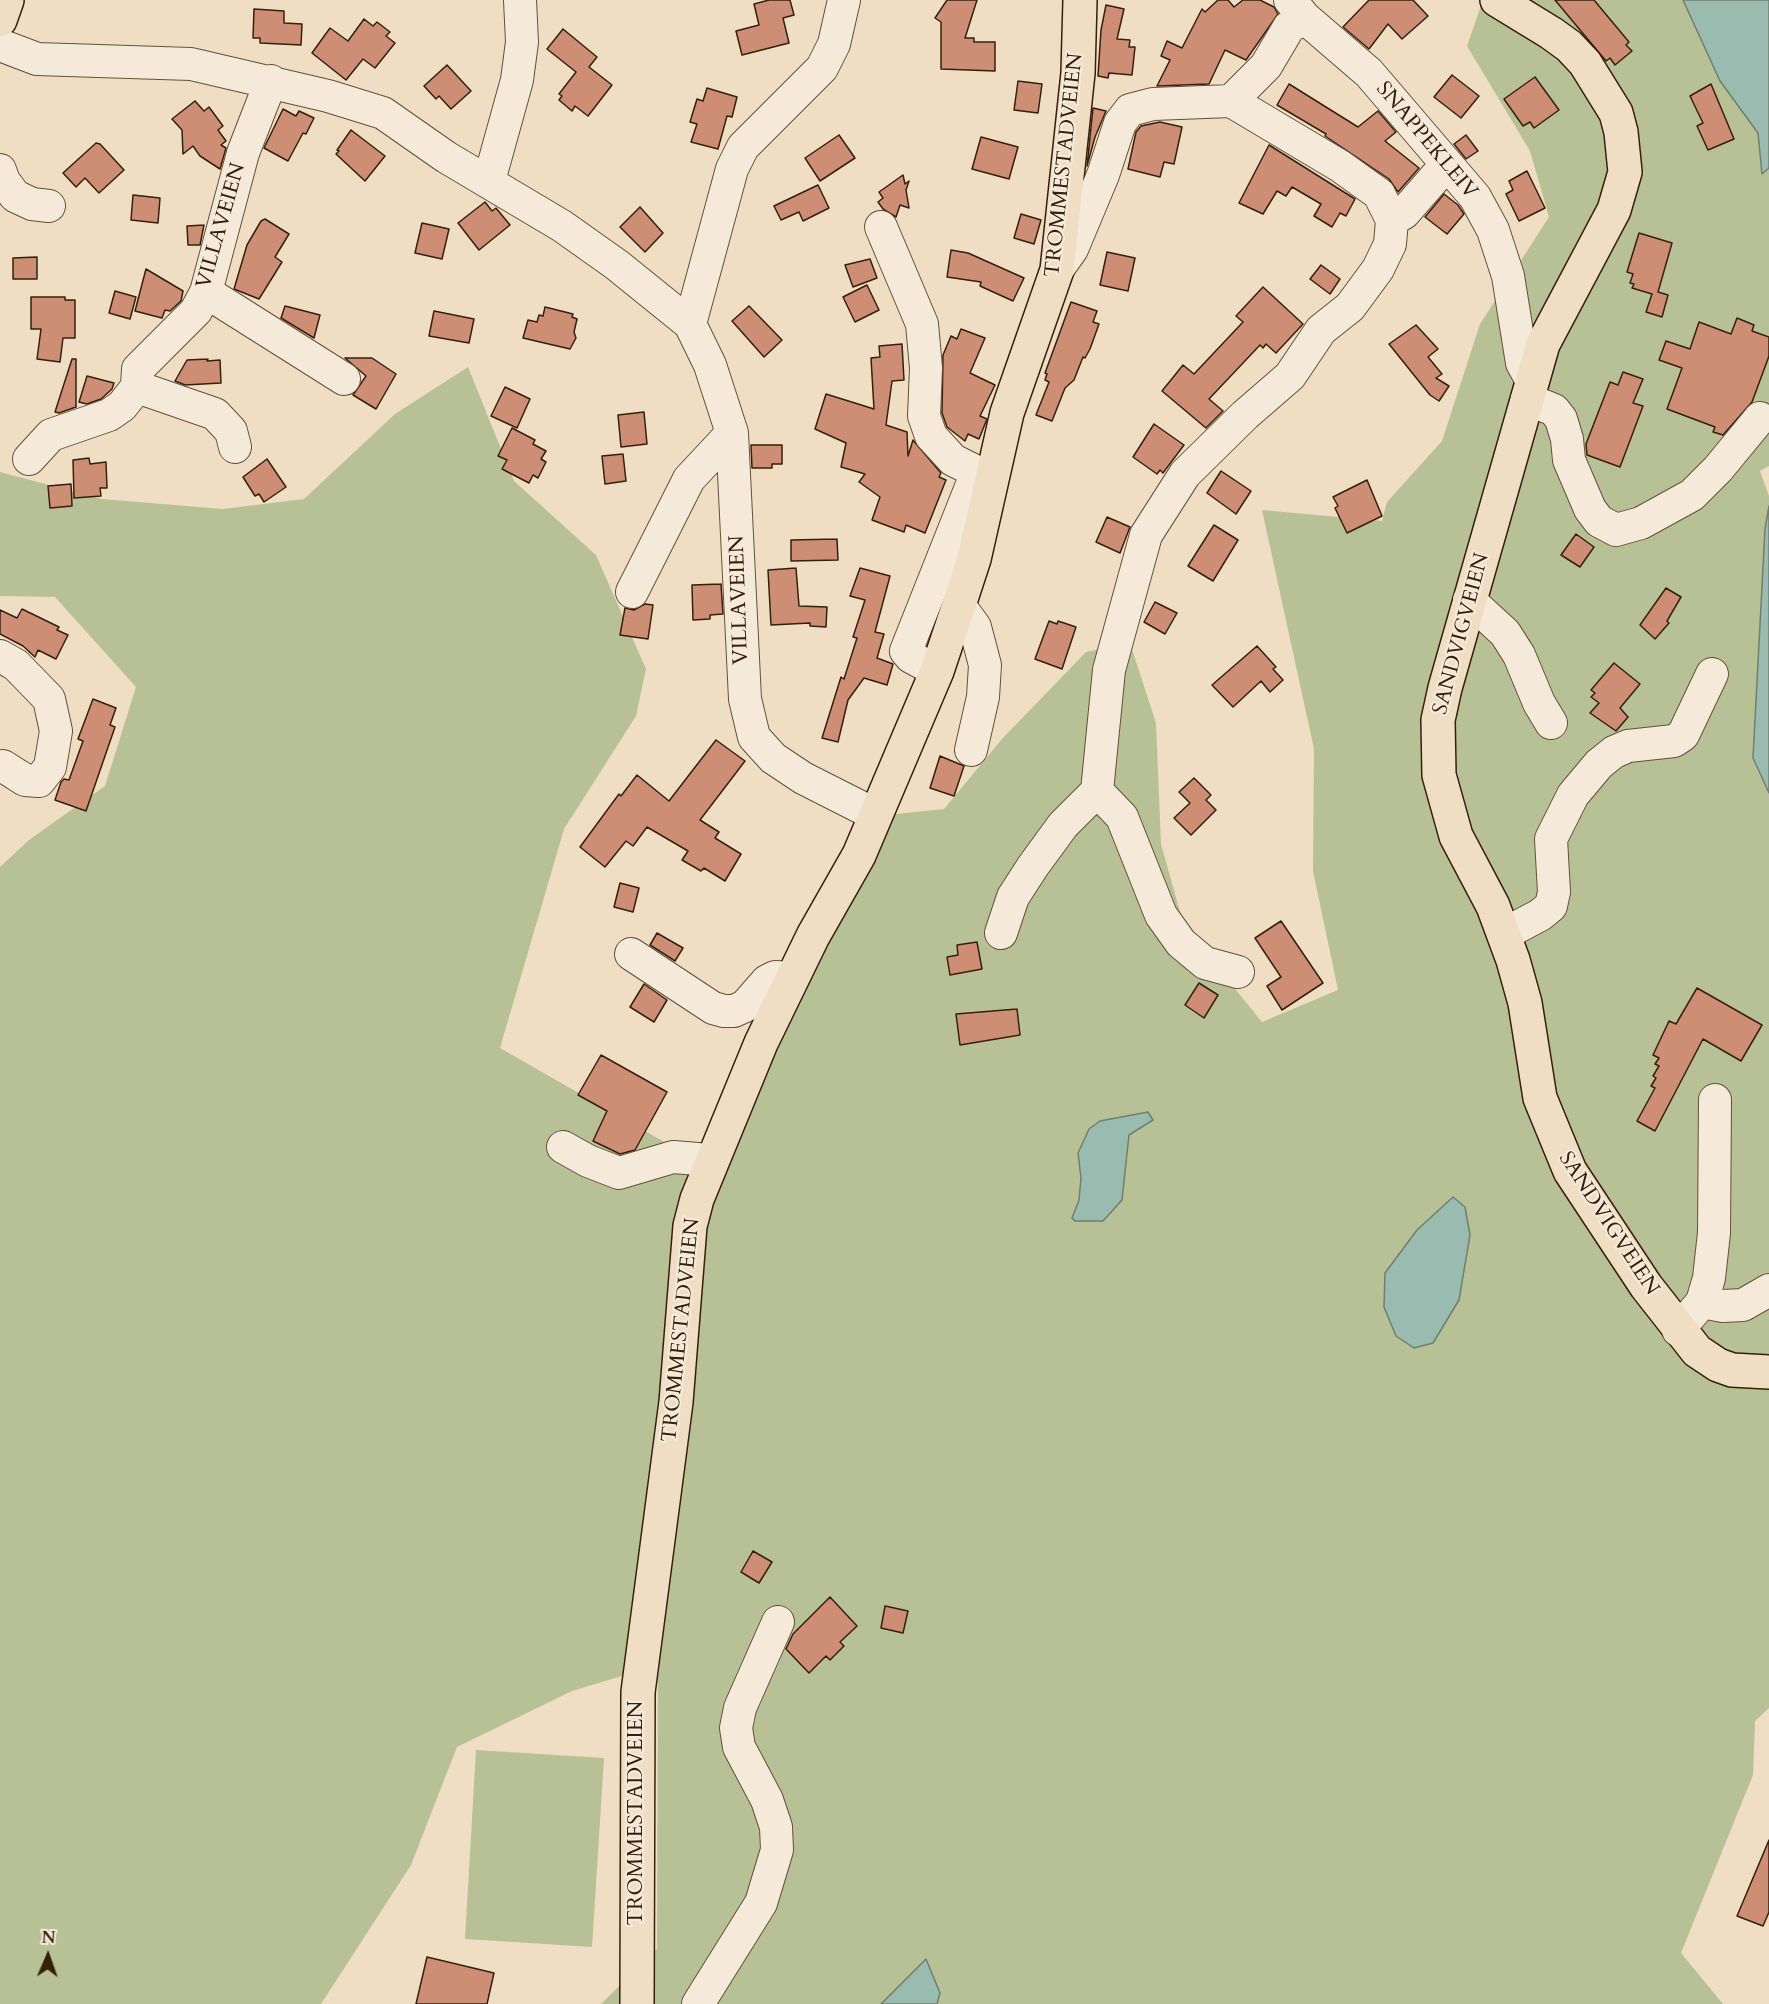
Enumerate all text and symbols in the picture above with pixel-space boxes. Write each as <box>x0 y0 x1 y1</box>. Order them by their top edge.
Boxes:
street label: TROMMESTADVEIEN <box>1041 52 1089 278</box>
street label: SNAPPEKLEIV <box>1370 77 1482 205</box>
street label: VILLAVEIEN <box>192 160 252 292</box>
street label: VILLAVEIEN <box>725 535 755 665</box>
street label: SANDVIGVEIEN <box>1428 551 1496 717</box>
street label: SANDVIGVEIEN <box>1552 1147 1664 1301</box>
street label: TROMMESTADVEIEN <box>658 1217 706 1443</box>
street label: TROMMESTADVEIEN <box>624 1701 650 1925</box>
north arrow <box>18 1926 78 1986</box>
text: N <box>41 1927 56 1949</box>

